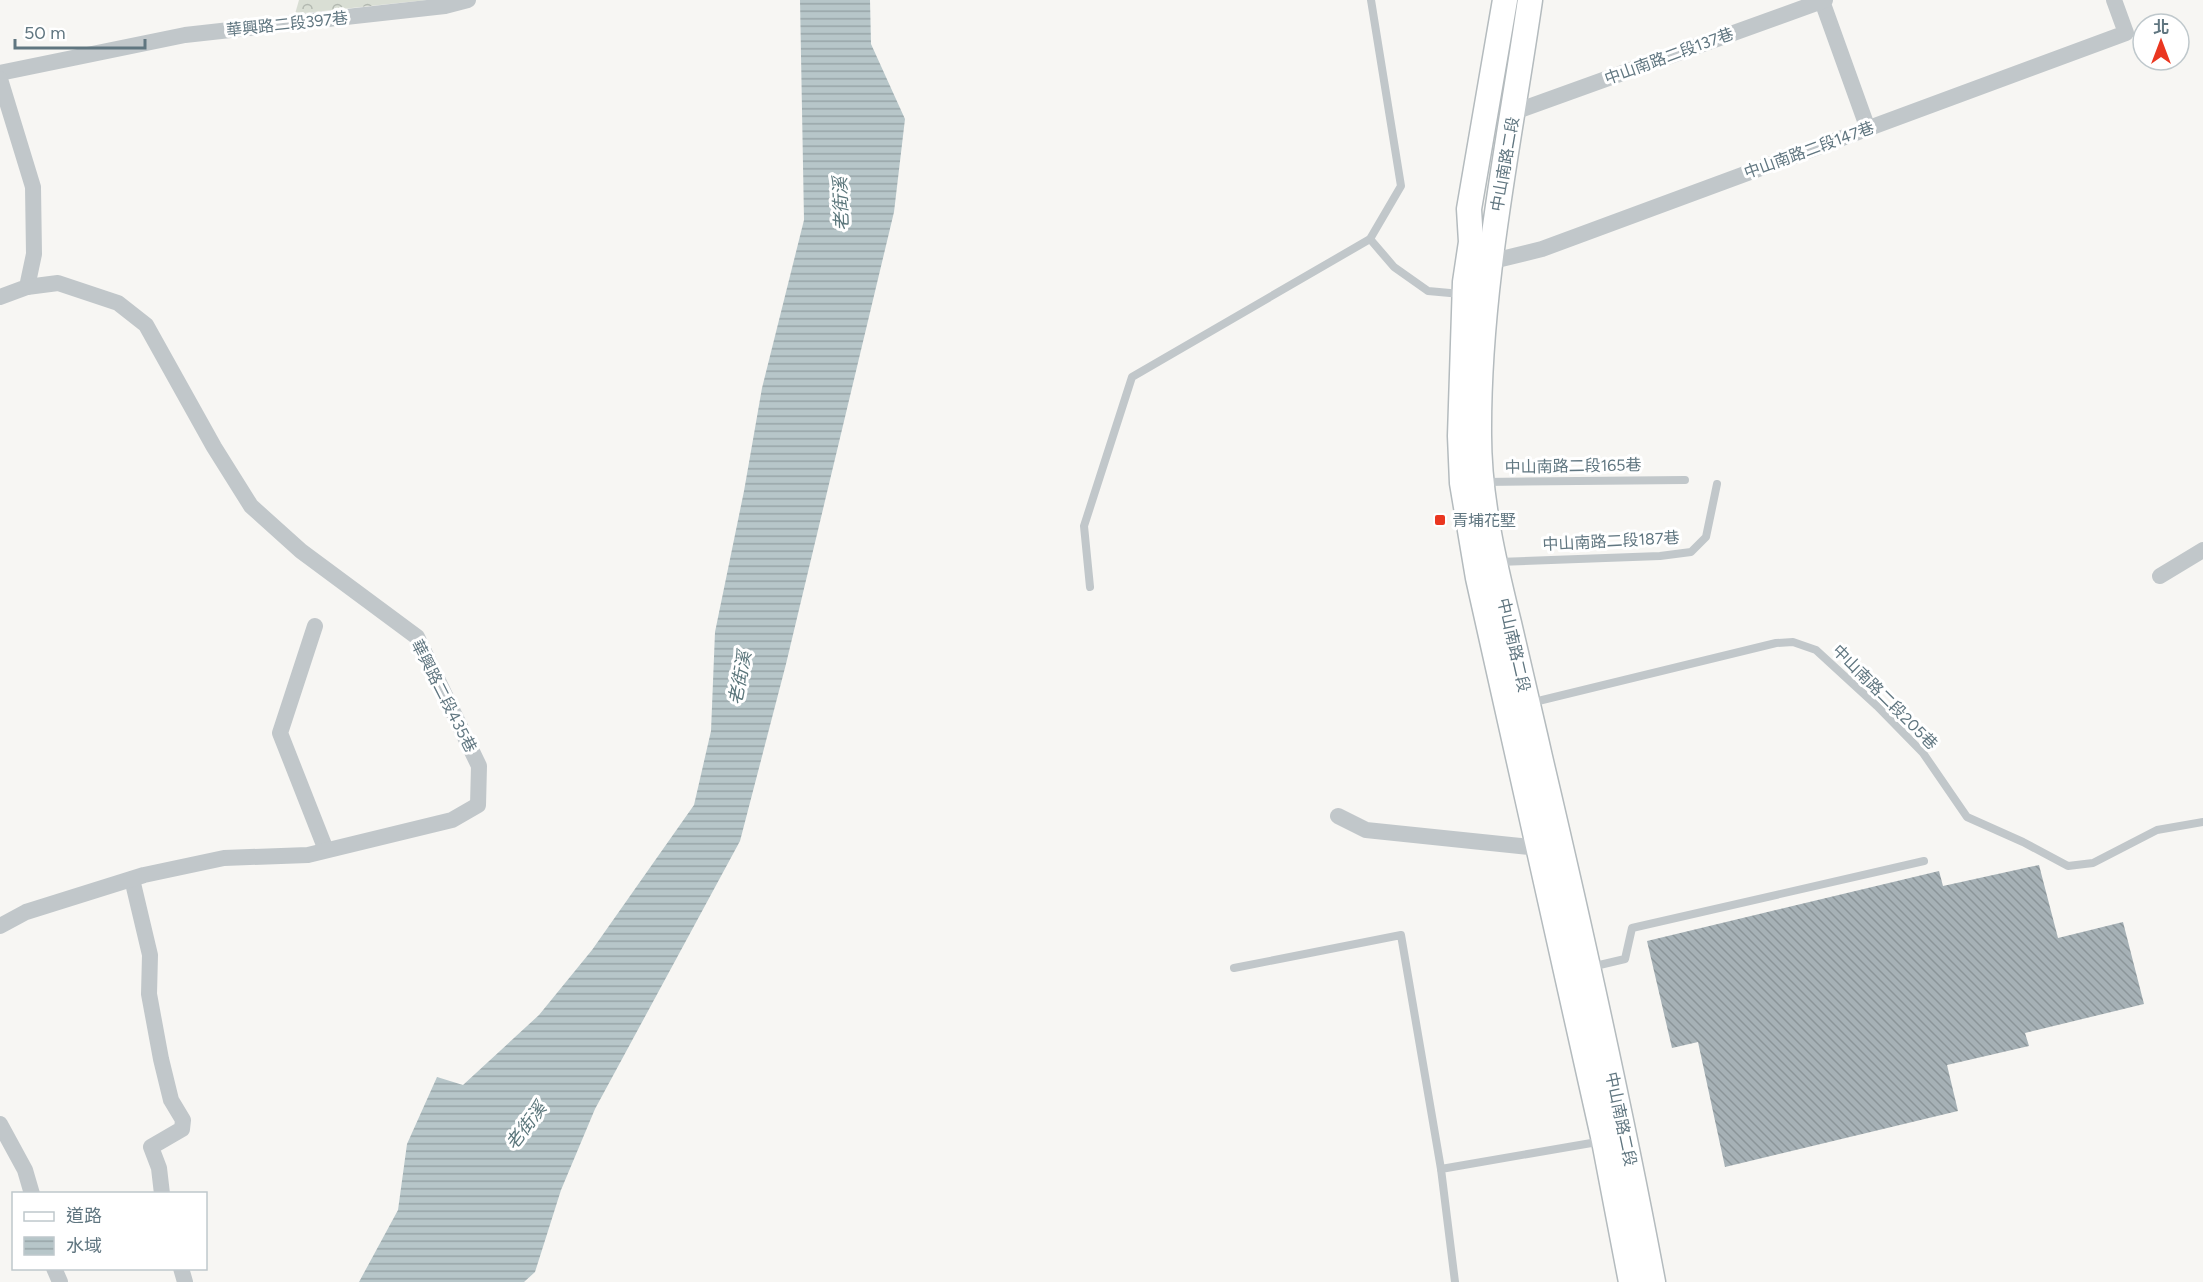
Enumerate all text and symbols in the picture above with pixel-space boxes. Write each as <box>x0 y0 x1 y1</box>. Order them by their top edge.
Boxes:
street label: 華興路二段397巷 <box>225 8 349 40</box>
scale bar <box>15 12 146 50</box>
north arrow <box>2131 12 2191 72</box>
text: 北 <box>2153 18 2169 37</box>
text: 50 m <box>24 22 66 44</box>
street label: 中山南路二段137巷 <box>1602 24 1736 88</box>
street label: 中山南路二段 <box>1487 115 1523 213</box>
street label: 中山南路二段147巷 <box>1741 118 1877 182</box>
water label: 老街溪 <box>829 174 853 231</box>
street label: 中山南路二段165巷 <box>1504 455 1642 477</box>
place label: 青埔花墅 <box>1452 511 1516 530</box>
marker: 青埔花墅 <box>1433 513 1447 527</box>
street label: 中山南路二段187巷 <box>1542 528 1680 554</box>
street label: 中山南路二段 <box>1494 596 1534 694</box>
street label: 華興路二段435巷 <box>407 637 481 755</box>
street label: 中山南路二段205巷 <box>1829 641 1941 753</box>
water label: 老街溪 <box>724 646 757 707</box>
street label: 中山南路二段 <box>1602 1070 1640 1168</box>
water label: 老街溪 <box>501 1095 553 1154</box>
legend <box>12 1192 207 1270</box>
text: 道路 <box>66 1205 102 1227</box>
text: 水域 <box>66 1235 102 1257</box>

